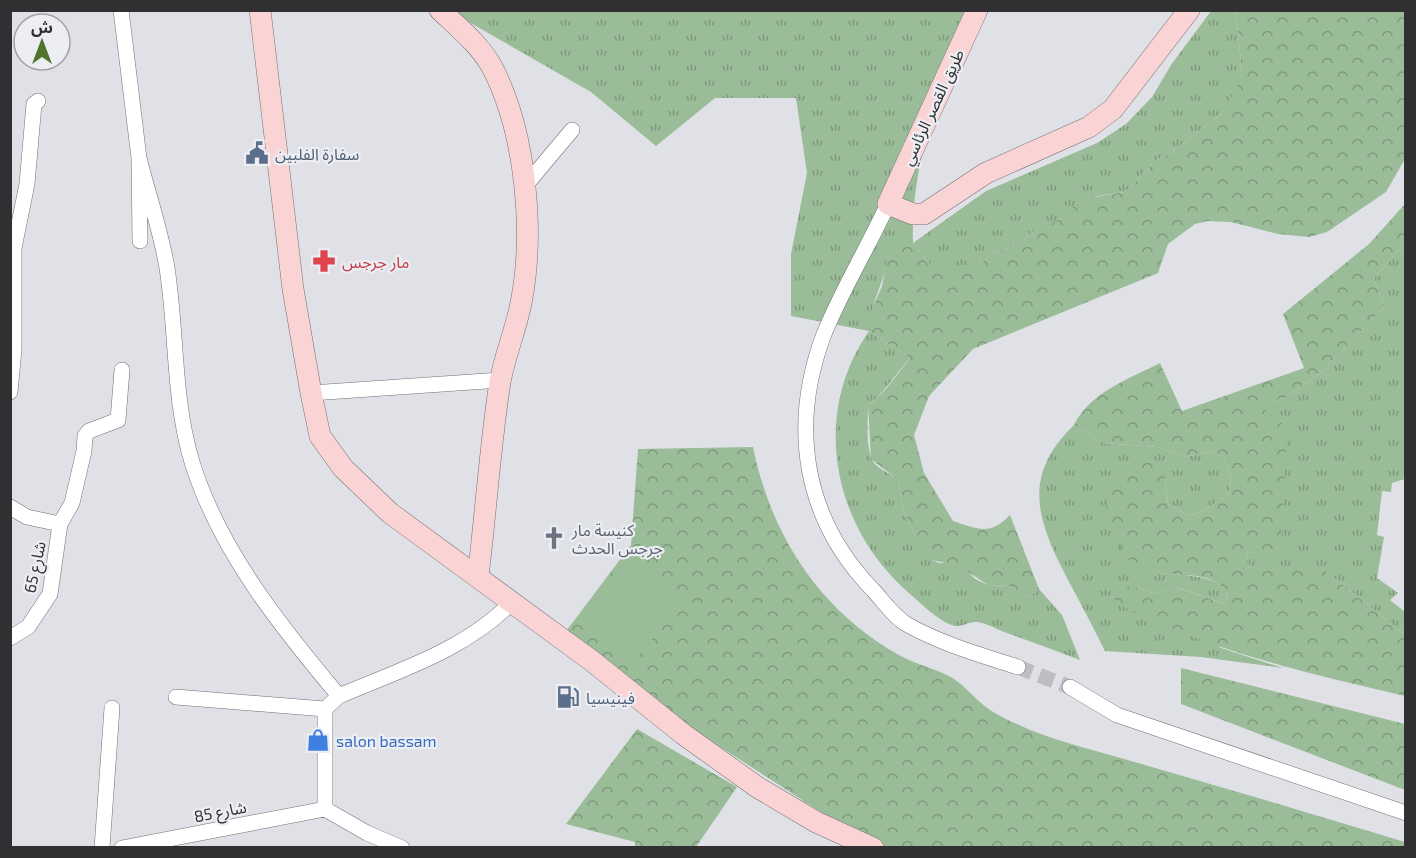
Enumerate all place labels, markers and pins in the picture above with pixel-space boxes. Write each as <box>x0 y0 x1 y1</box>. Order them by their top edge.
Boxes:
public building icon: سفارة الفلبين <box>244 140 270 166</box>
place label: سفارة الفلبين <box>275 144 359 164</box>
pharmacy icon: مار جرجس <box>311 248 337 274</box>
place label: مار جرجس <box>342 252 409 272</box>
place label: كنيسة مار جرجس الحدث <box>571 520 663 558</box>
church icon: كنيسة مار جرجس الحدث <box>541 525 567 551</box>
fuel station icon: فينيسيا <box>555 684 581 710</box>
place label: فينيسيا <box>586 688 635 707</box>
shop icon: salon bassam <box>305 727 331 753</box>
place label: salon bassam <box>336 731 437 750</box>

